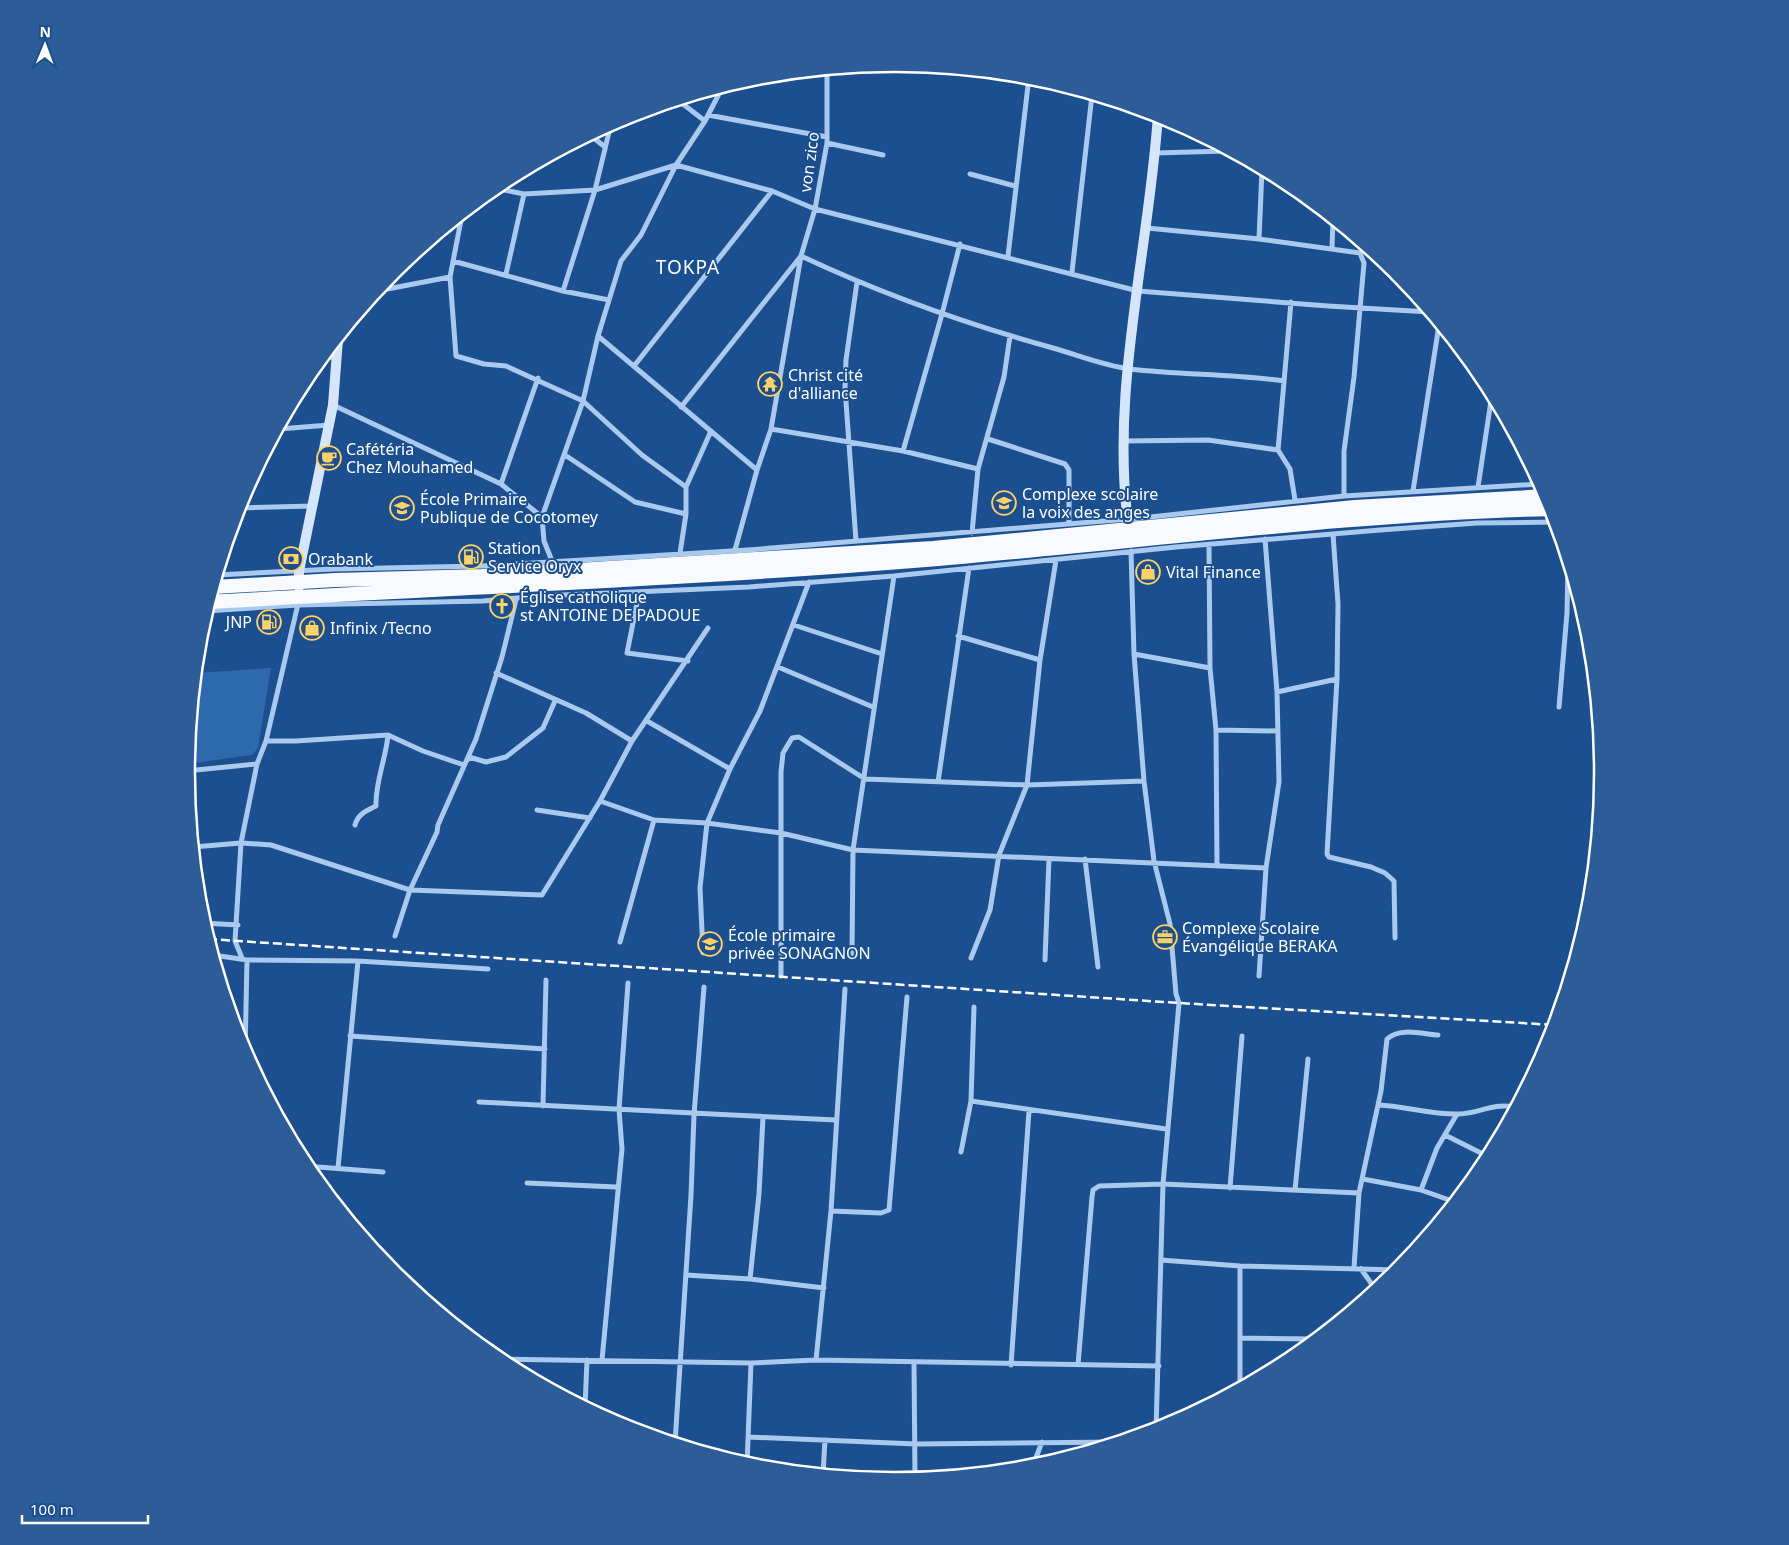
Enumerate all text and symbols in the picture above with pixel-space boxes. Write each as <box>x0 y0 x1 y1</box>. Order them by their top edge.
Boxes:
north arrow <box>20 20 70 70</box>
text: N <box>39 22 51 41</box>
street label: von zico <box>794 130 824 194</box>
district label: TOKPA <box>656 254 720 280</box>
place label: Christ cité d'alliance <box>788 364 863 404</box>
temple icon: Christ cité d'alliance <box>757 371 783 397</box>
place label: Cafétéria Chez Mouhamed <box>346 438 473 478</box>
cafe icon: Cafétéria Chez Mouhamed <box>316 445 342 471</box>
place label: Complexe scolaire la voix des anges <box>1022 483 1158 523</box>
place label: École Primaire Publique de Cocotomey <box>420 488 599 528</box>
school or university icon: Complexe scolaire la voix des anges <box>991 490 1017 516</box>
school or university icon: École Primaire Publique de Cocotomey <box>389 495 415 521</box>
place label: Station Service Oryx <box>488 537 582 577</box>
fuel station icon: Station Service Oryx <box>458 544 484 570</box>
bank icon: Orabank <box>278 546 304 572</box>
place label: Orabank <box>308 548 373 570</box>
shop icon: Vital Finance <box>1135 559 1161 585</box>
place label: Vital Finance <box>1166 561 1261 583</box>
place label: Église catholique st ANTOINE DE PADOUE <box>520 586 700 626</box>
church icon: Église catholique st ANTOINE DE PADOUE <box>489 593 515 619</box>
fuel station icon: JNP <box>256 609 282 635</box>
place label: JNP <box>224 611 252 633</box>
shop icon: Infinix /Tecno <box>299 615 325 641</box>
place label: Infinix /Tecno <box>330 617 432 639</box>
place label: Complexe Scolaire Évangélique BERAKA <box>1182 917 1338 957</box>
place label: École primaire privée SONAGNON <box>728 924 871 964</box>
office icon: Complexe Scolaire Évangélique BERAKA <box>1152 924 1178 950</box>
school or university icon: École primaire privée SONAGNON <box>697 931 723 957</box>
scale bar <box>22 1492 149 1524</box>
text: 100 m <box>30 1499 74 1519</box>

